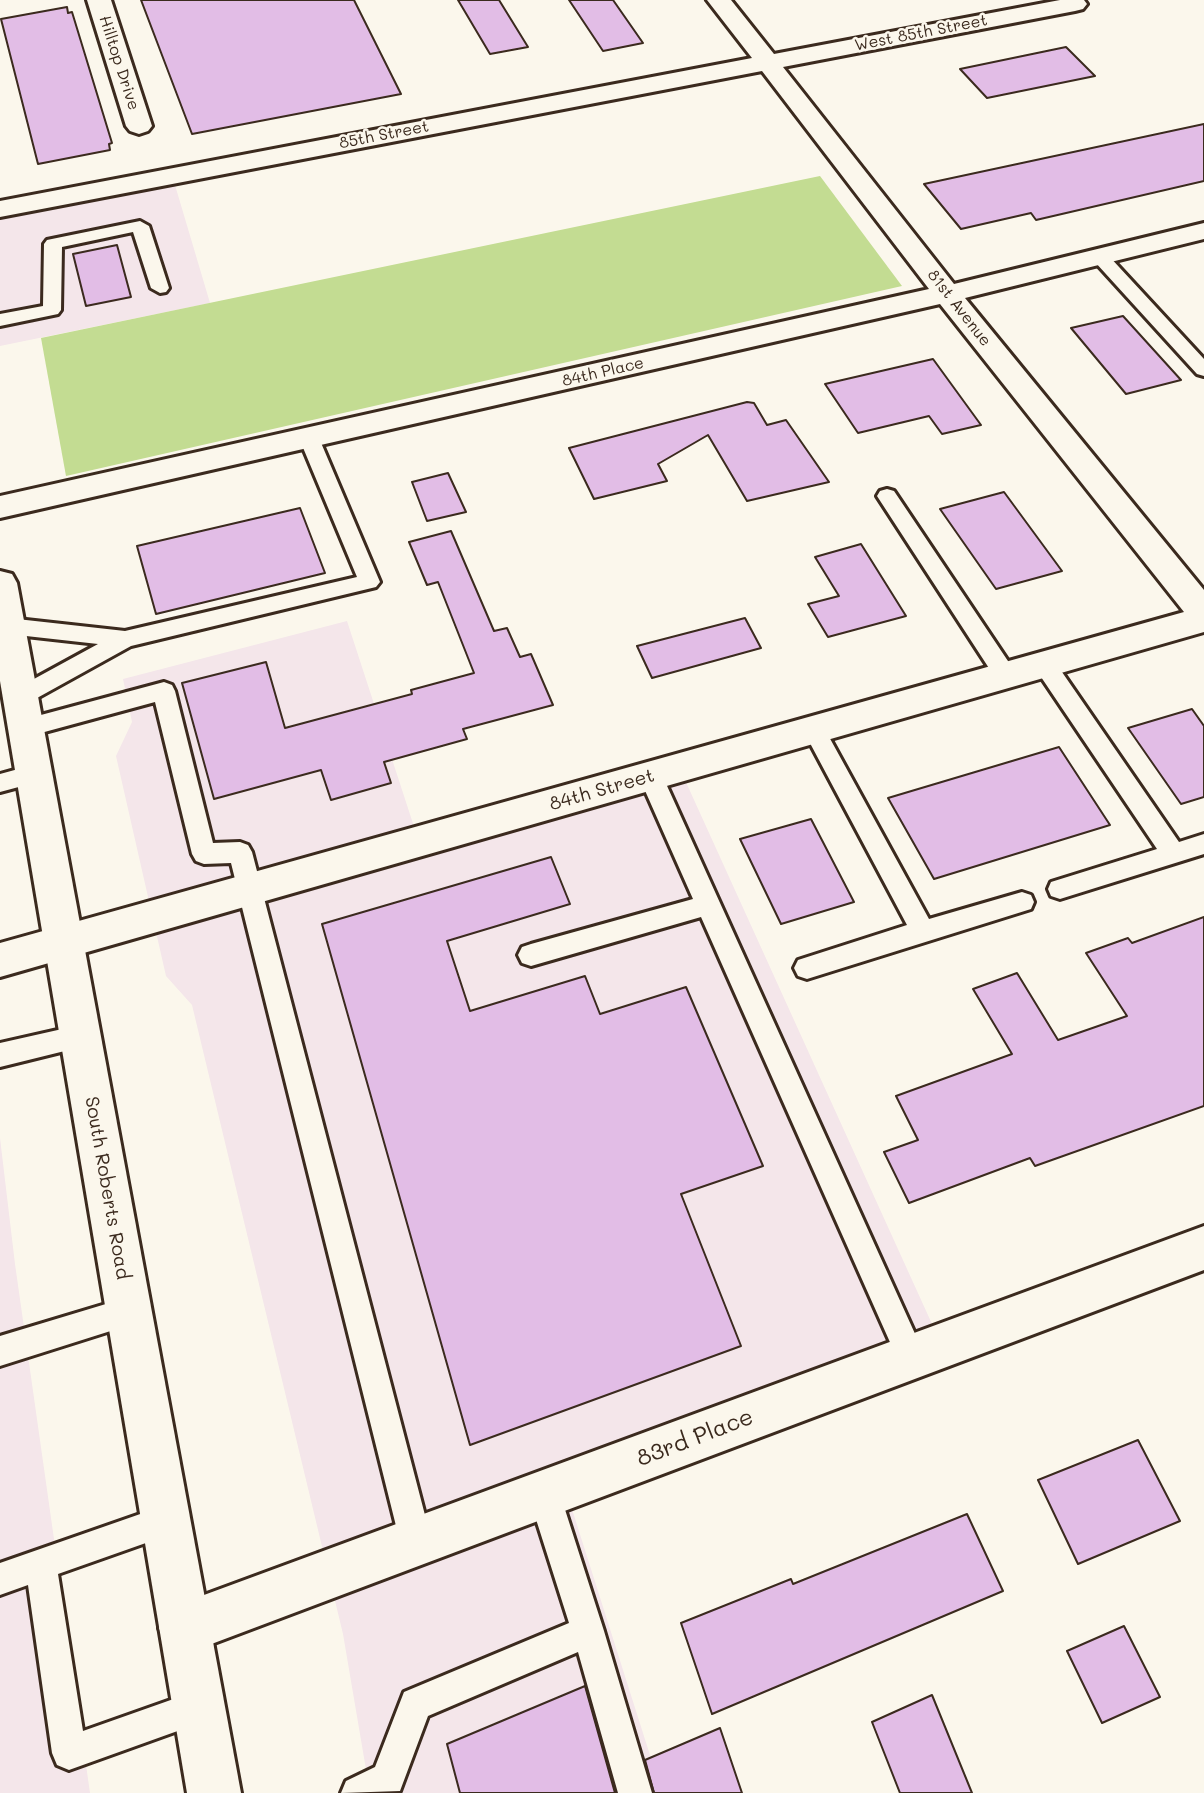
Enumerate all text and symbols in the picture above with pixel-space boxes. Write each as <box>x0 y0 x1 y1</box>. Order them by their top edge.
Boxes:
street label: West 85th Street <box>853 11 989 55</box>
street label: Hilltop Drive <box>95 13 143 113</box>
street label: 85th Street <box>337 117 431 153</box>
street label: 81st Avenue <box>923 266 995 350</box>
street label: 84th Place <box>560 353 646 391</box>
street label: 84th Street <box>547 764 657 816</box>
street label: South Roberts Road <box>80 1095 134 1281</box>
street label: 83rd Place <box>633 1403 757 1473</box>

